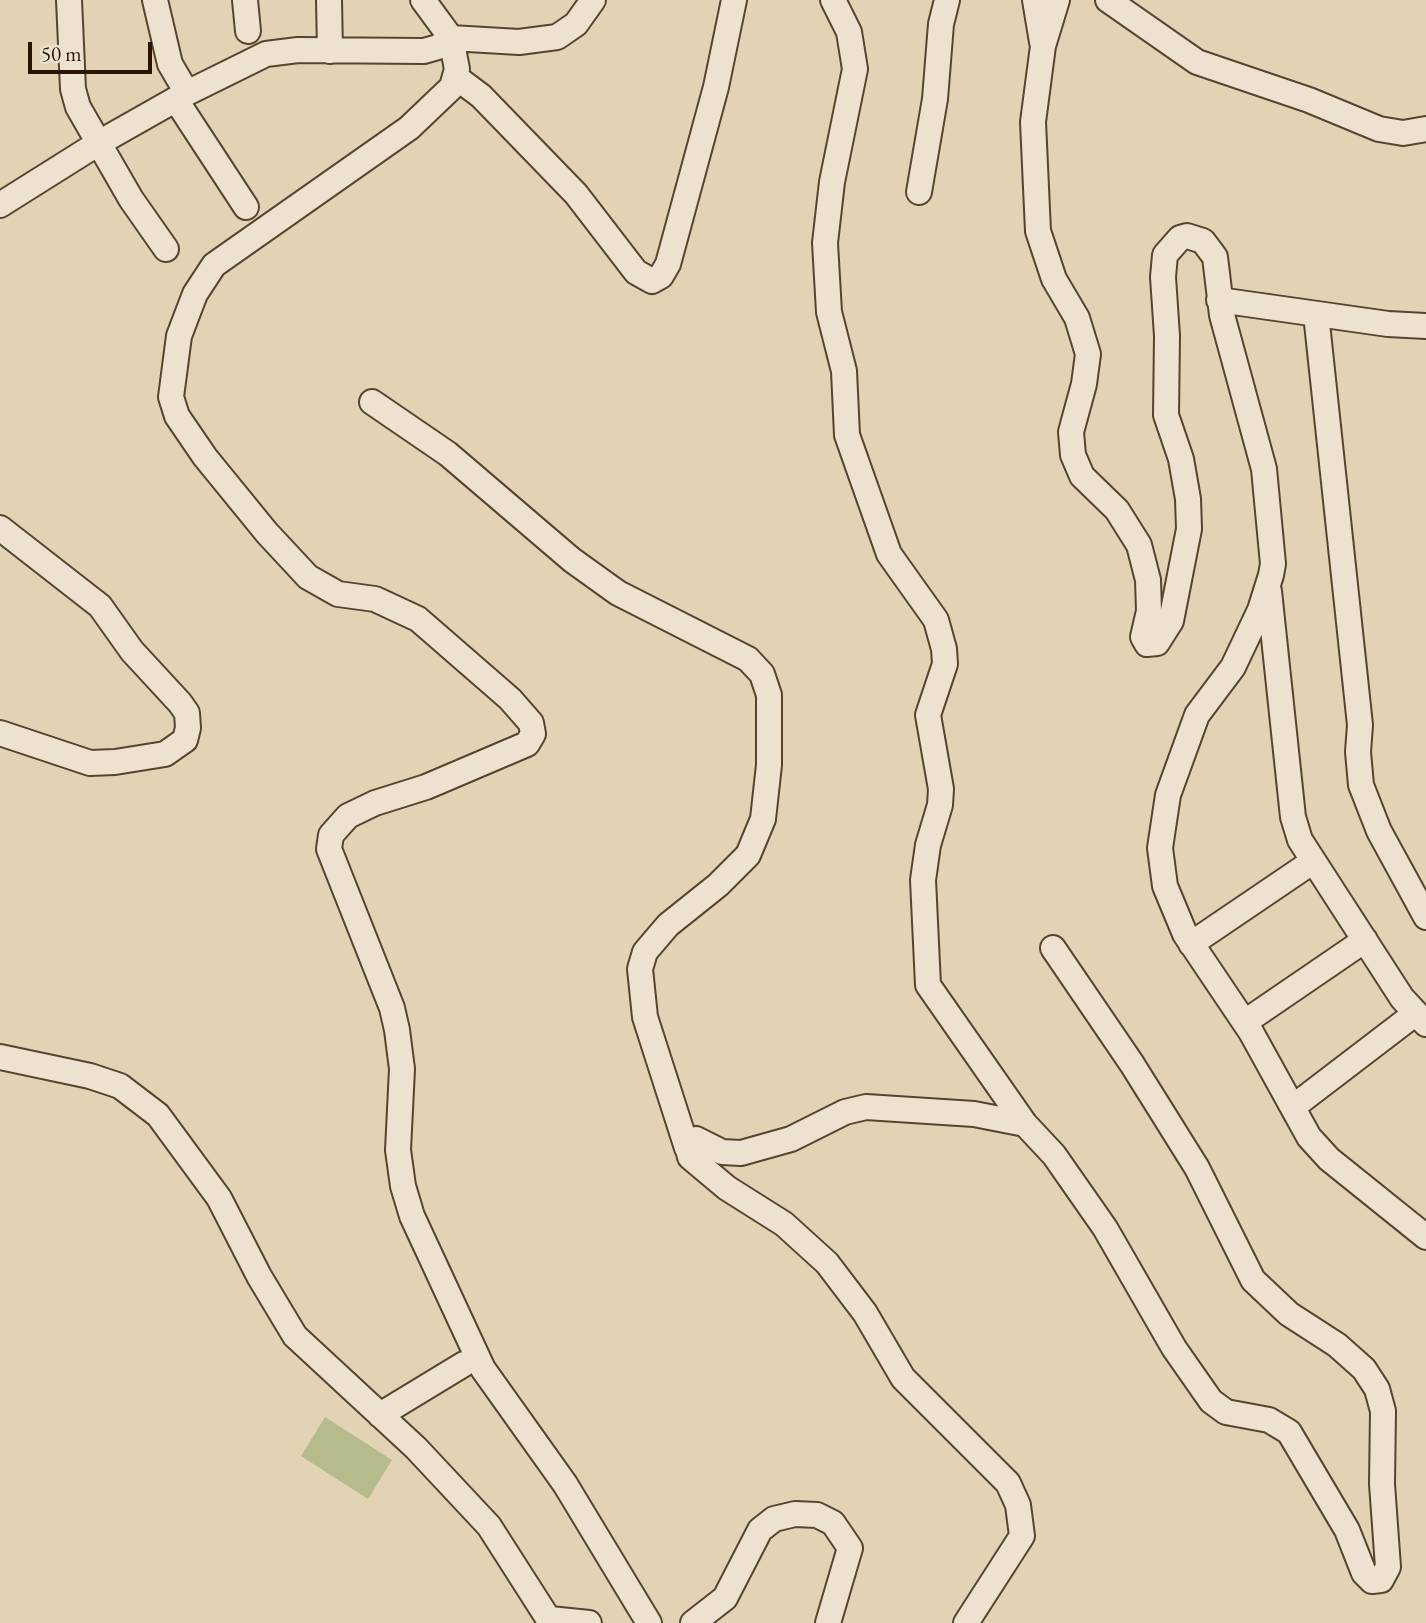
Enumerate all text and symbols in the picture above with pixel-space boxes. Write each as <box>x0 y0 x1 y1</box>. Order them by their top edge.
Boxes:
scale bar <box>32 28 156 72</box>
text: 50 m <box>41 40 82 67</box>

